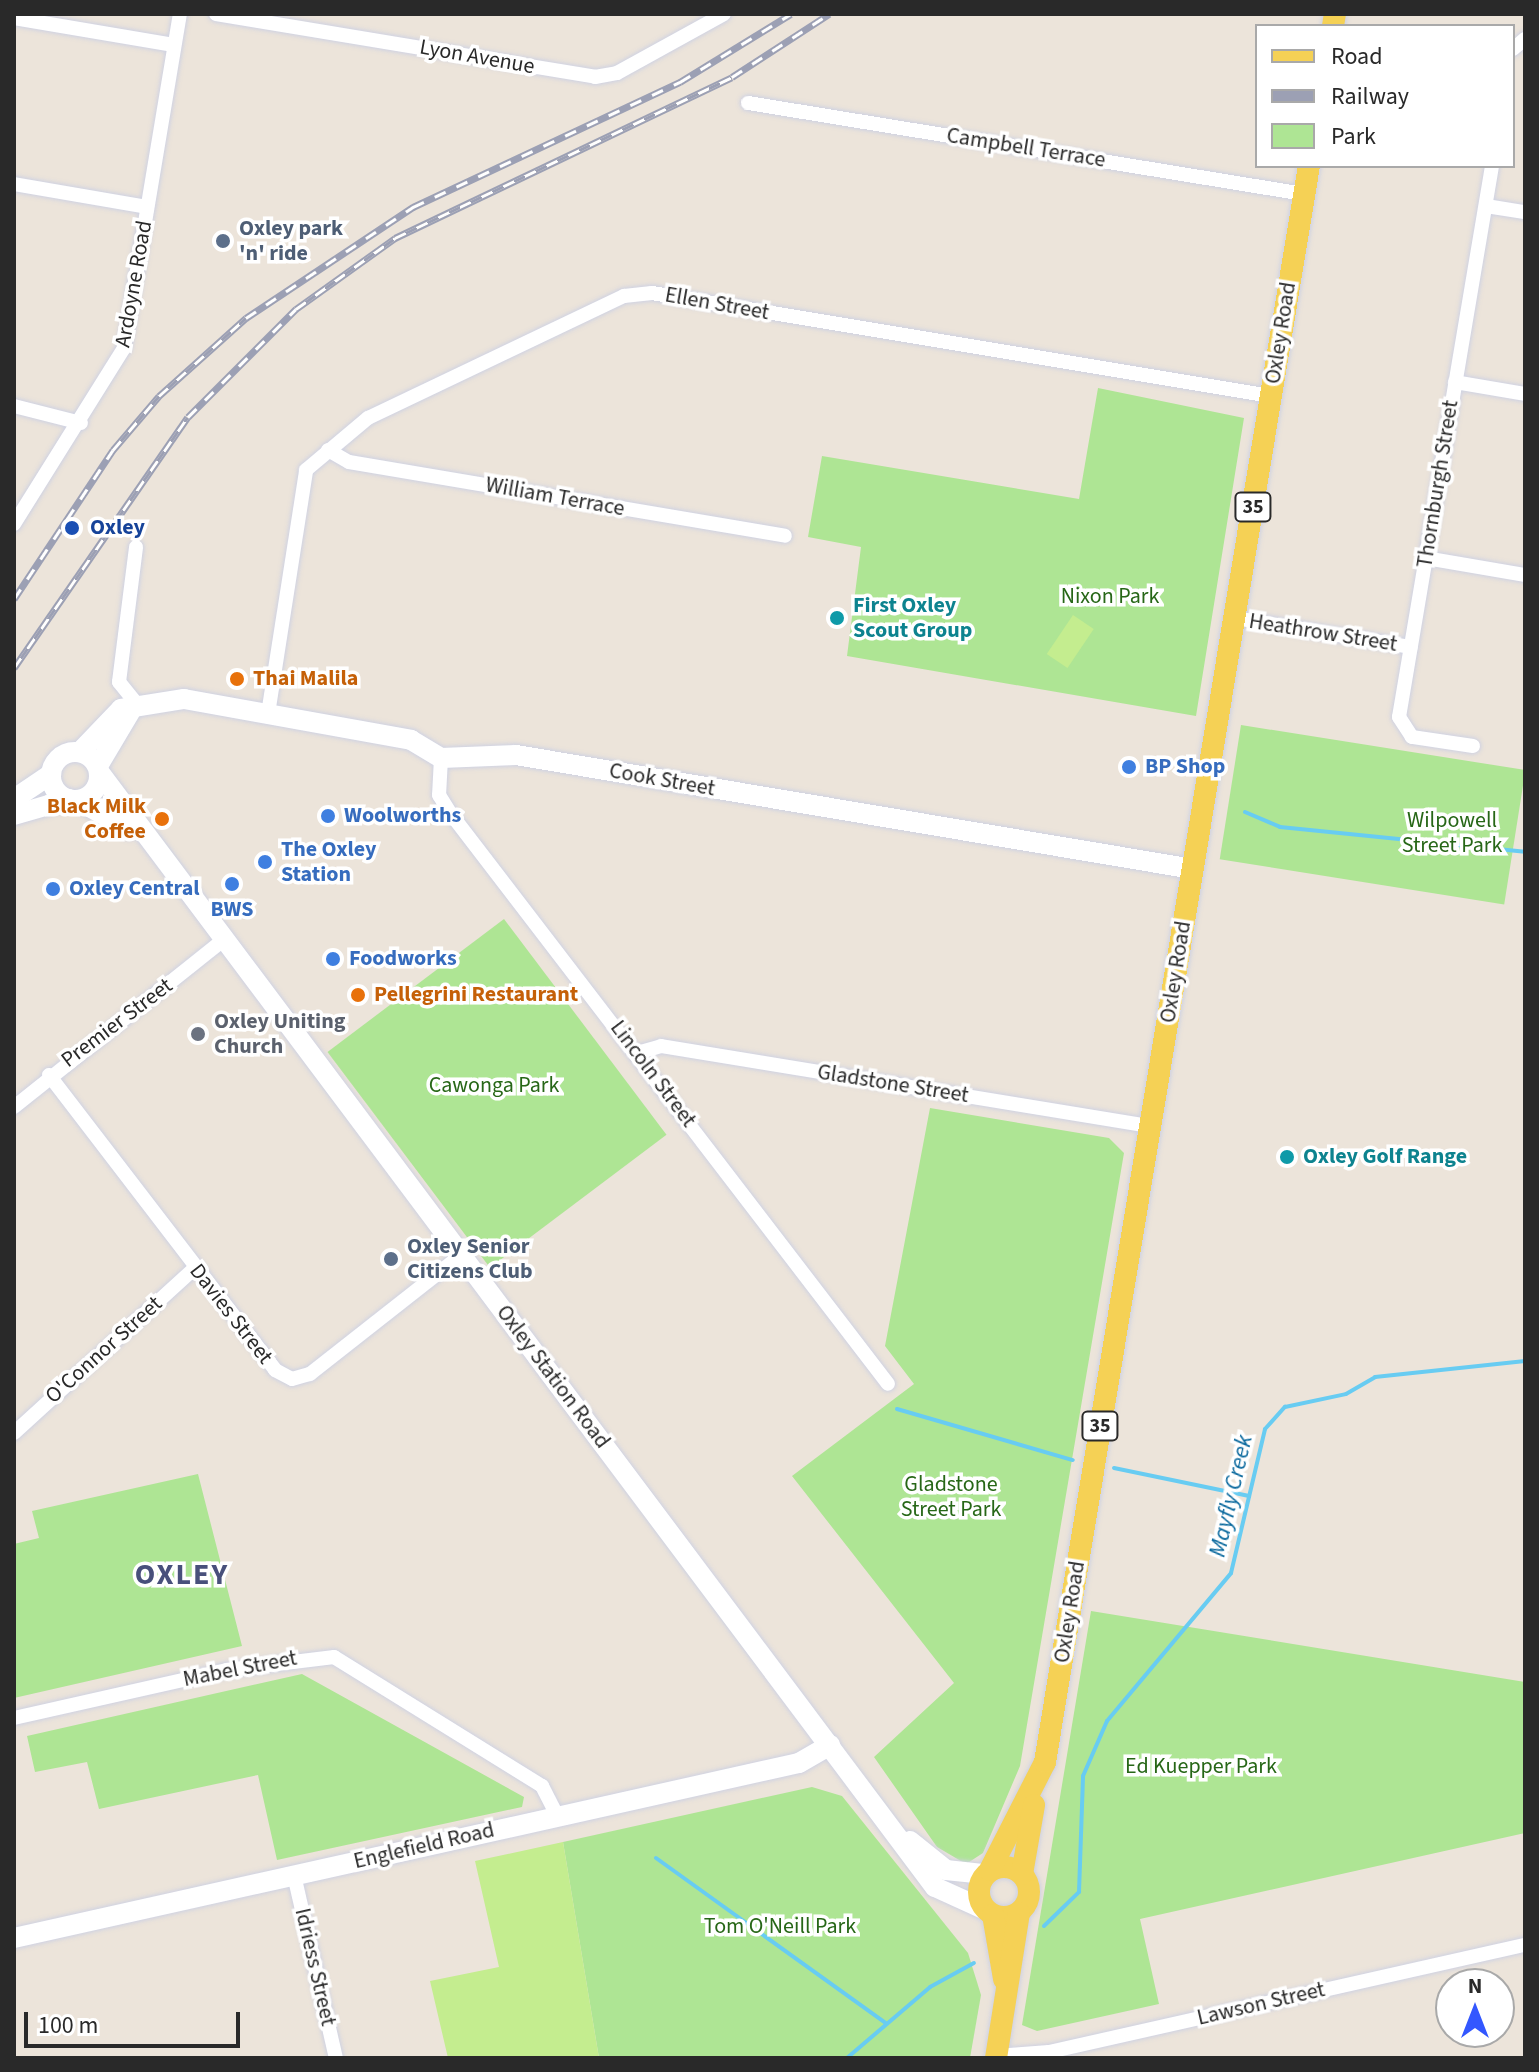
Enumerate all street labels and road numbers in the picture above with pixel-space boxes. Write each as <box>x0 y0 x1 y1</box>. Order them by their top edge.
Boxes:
street label: Lyon Avenue <box>417 34 537 80</box>
street label: Campbell Terrace <box>945 122 1107 174</box>
street label: Ardoyne Road <box>110 219 158 349</box>
street label: Oxley Road <box>1260 280 1302 386</box>
street label: Ellen Street <box>663 282 771 326</box>
street label: Thornburgh Street <box>1412 398 1464 570</box>
street label: William Terrace <box>483 472 627 522</box>
road number: 35 <box>1233 491 1273 523</box>
street label: Heathrow Street <box>1247 608 1399 658</box>
street label: Cook Street <box>607 758 717 802</box>
street label: Oxley Road <box>1155 919 1197 1025</box>
street label: Premier Street <box>56 973 178 1073</box>
street label: Lincoln Street <box>604 1015 702 1133</box>
street label: Gladstone Street <box>815 1059 971 1109</box>
street label: Davies Street <box>184 1259 278 1369</box>
street label: O'Connor Street <box>40 1291 168 1409</box>
street label: Oxley Station Road <box>490 1300 616 1454</box>
road number: 35 <box>1080 1410 1120 1442</box>
street label: Oxley Road <box>1049 1559 1091 1665</box>
street label: Mabel Street <box>181 1645 299 1693</box>
street label: Englefield Road <box>351 1817 497 1875</box>
street label: Idriess Street <box>289 1906 341 2028</box>
street label: Lawson Street <box>1195 1976 1327 2032</box>

